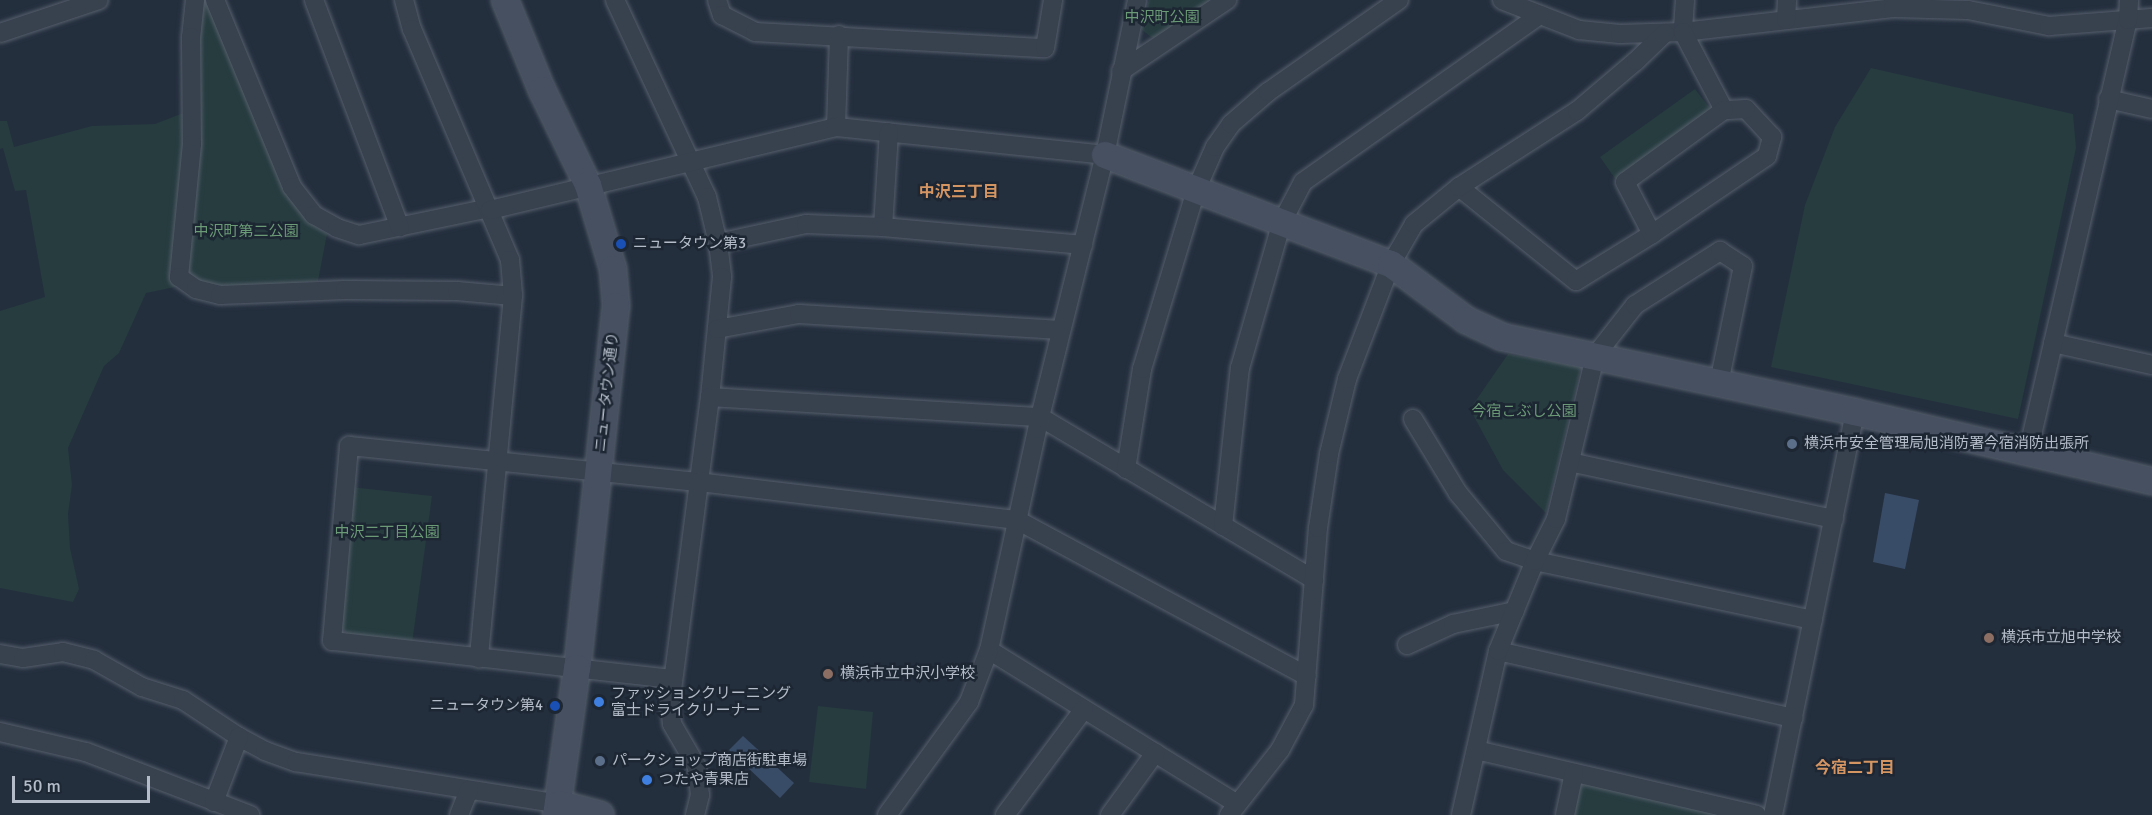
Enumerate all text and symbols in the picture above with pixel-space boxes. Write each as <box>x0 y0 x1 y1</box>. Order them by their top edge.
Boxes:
park label: 中沢町公園 <box>1125 9 1199 27</box>
district label: 中沢三丁目 <box>919 182 999 202</box>
park label: 中沢町第二公園 <box>194 223 298 241</box>
place label: ニュータウン第3 <box>633 235 746 253</box>
marker: ニュータウン第3 <box>614 237 628 251</box>
street label: ニュータウン通り <box>592 331 622 453</box>
park label: 今宿こぶし公園 <box>1472 403 1576 421</box>
place label: 横浜市安全管理局旭消防署今宿消防出張所 <box>1804 435 2089 453</box>
marker: 横浜市安全管理局旭消防署今宿消防出張所 <box>1785 437 1799 451</box>
park label: 中沢二丁目公園 <box>335 524 439 542</box>
place label: 横浜市立旭中学校 <box>2001 629 2121 647</box>
marker: 横浜市立旭中学校 <box>1982 631 1996 645</box>
place label: 横浜市立中沢小学校 <box>840 665 975 683</box>
marker: 横浜市立中沢小学校 <box>821 667 835 681</box>
place label: ファッションクリーニング 富士ドライクリーナー <box>611 684 791 719</box>
marker: ファッションクリーニング 富士ドライクリーナー <box>592 695 606 709</box>
place label: ニュータウン第4 <box>430 697 543 715</box>
marker: ニュータウン第4 <box>548 699 562 713</box>
place label: パークショップ商店街駐車場 <box>612 752 807 770</box>
marker: パークショップ商店街駐車場 <box>593 754 607 768</box>
district label: 今宿二丁目 <box>1815 758 1895 778</box>
scale bar <box>15 764 153 802</box>
place label: つたや青果店 <box>659 771 749 789</box>
marker: つたや青果店 <box>640 773 654 787</box>
text: 50 m <box>23 775 61 797</box>

